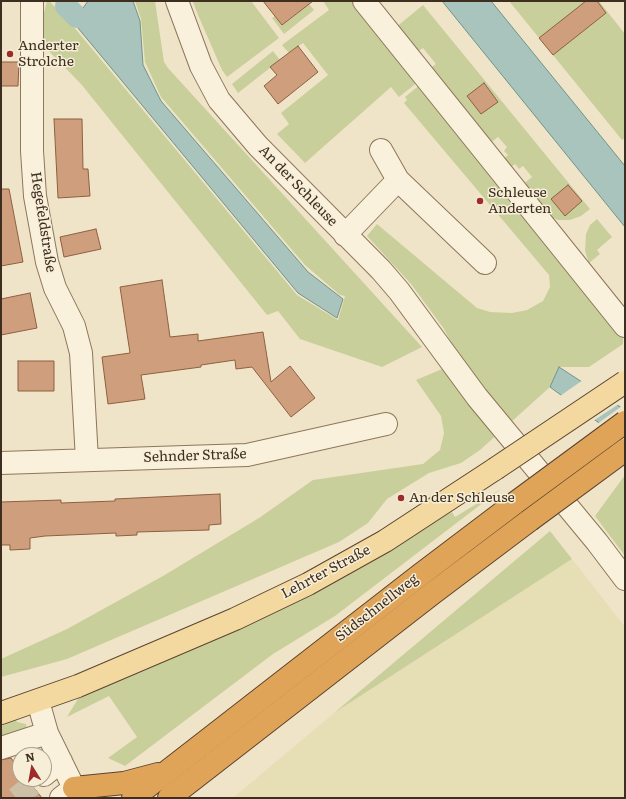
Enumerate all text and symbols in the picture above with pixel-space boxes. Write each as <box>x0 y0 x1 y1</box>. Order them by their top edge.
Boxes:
place label: Anderter Strolche <box>18 38 79 70</box>
marker: Anderter Strolche <box>5 49 15 59</box>
street label: An der Schleuse <box>255 142 341 230</box>
street label: Hegefeldstraße <box>27 171 59 273</box>
place label: Schleuse Anderten <box>488 185 551 218</box>
marker: Schleuse Anderten <box>475 196 485 206</box>
street label: Sehnder Straße <box>143 446 247 466</box>
place label: An der Schleuse <box>409 490 515 506</box>
marker: An der Schleuse <box>396 493 406 503</box>
street label: Lehrter Straße <box>279 541 373 603</box>
street label: Südschnellweg <box>332 570 422 646</box>
north arrow <box>12 747 52 787</box>
text: N <box>24 747 36 765</box>

